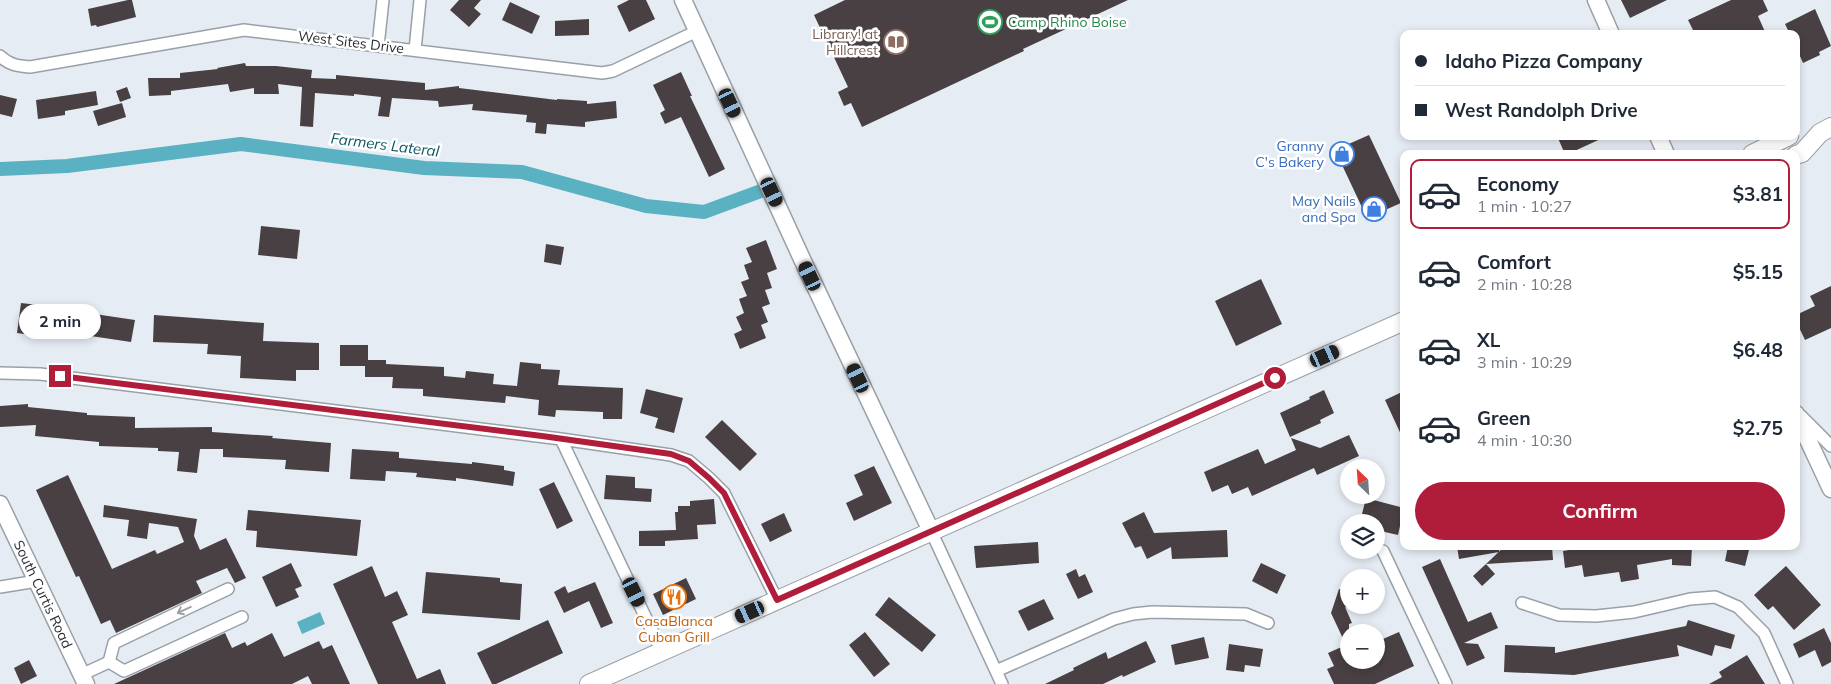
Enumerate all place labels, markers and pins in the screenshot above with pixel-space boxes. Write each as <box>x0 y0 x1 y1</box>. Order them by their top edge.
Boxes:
sports icon: Camp Rhino Boise <box>977 9 1003 35</box>
place label: Camp Rhino Boise <box>1008 13 1127 31</box>
place label: Library! at Hillcrest <box>812 25 878 59</box>
library icon: Library! at Hillcrest <box>883 29 909 55</box>
place label: Granny C's Bakery <box>1255 137 1325 171</box>
shop icon: Granny C's Bakery <box>1329 141 1355 167</box>
place label: May Nails and Spa <box>1292 192 1356 226</box>
shop icon: May Nails and Spa <box>1361 196 1387 222</box>
restaurant icon: CasaBlanca Cuban Grill <box>661 584 687 610</box>
place label: CasaBlanca Cuban Grill <box>635 612 713 646</box>

